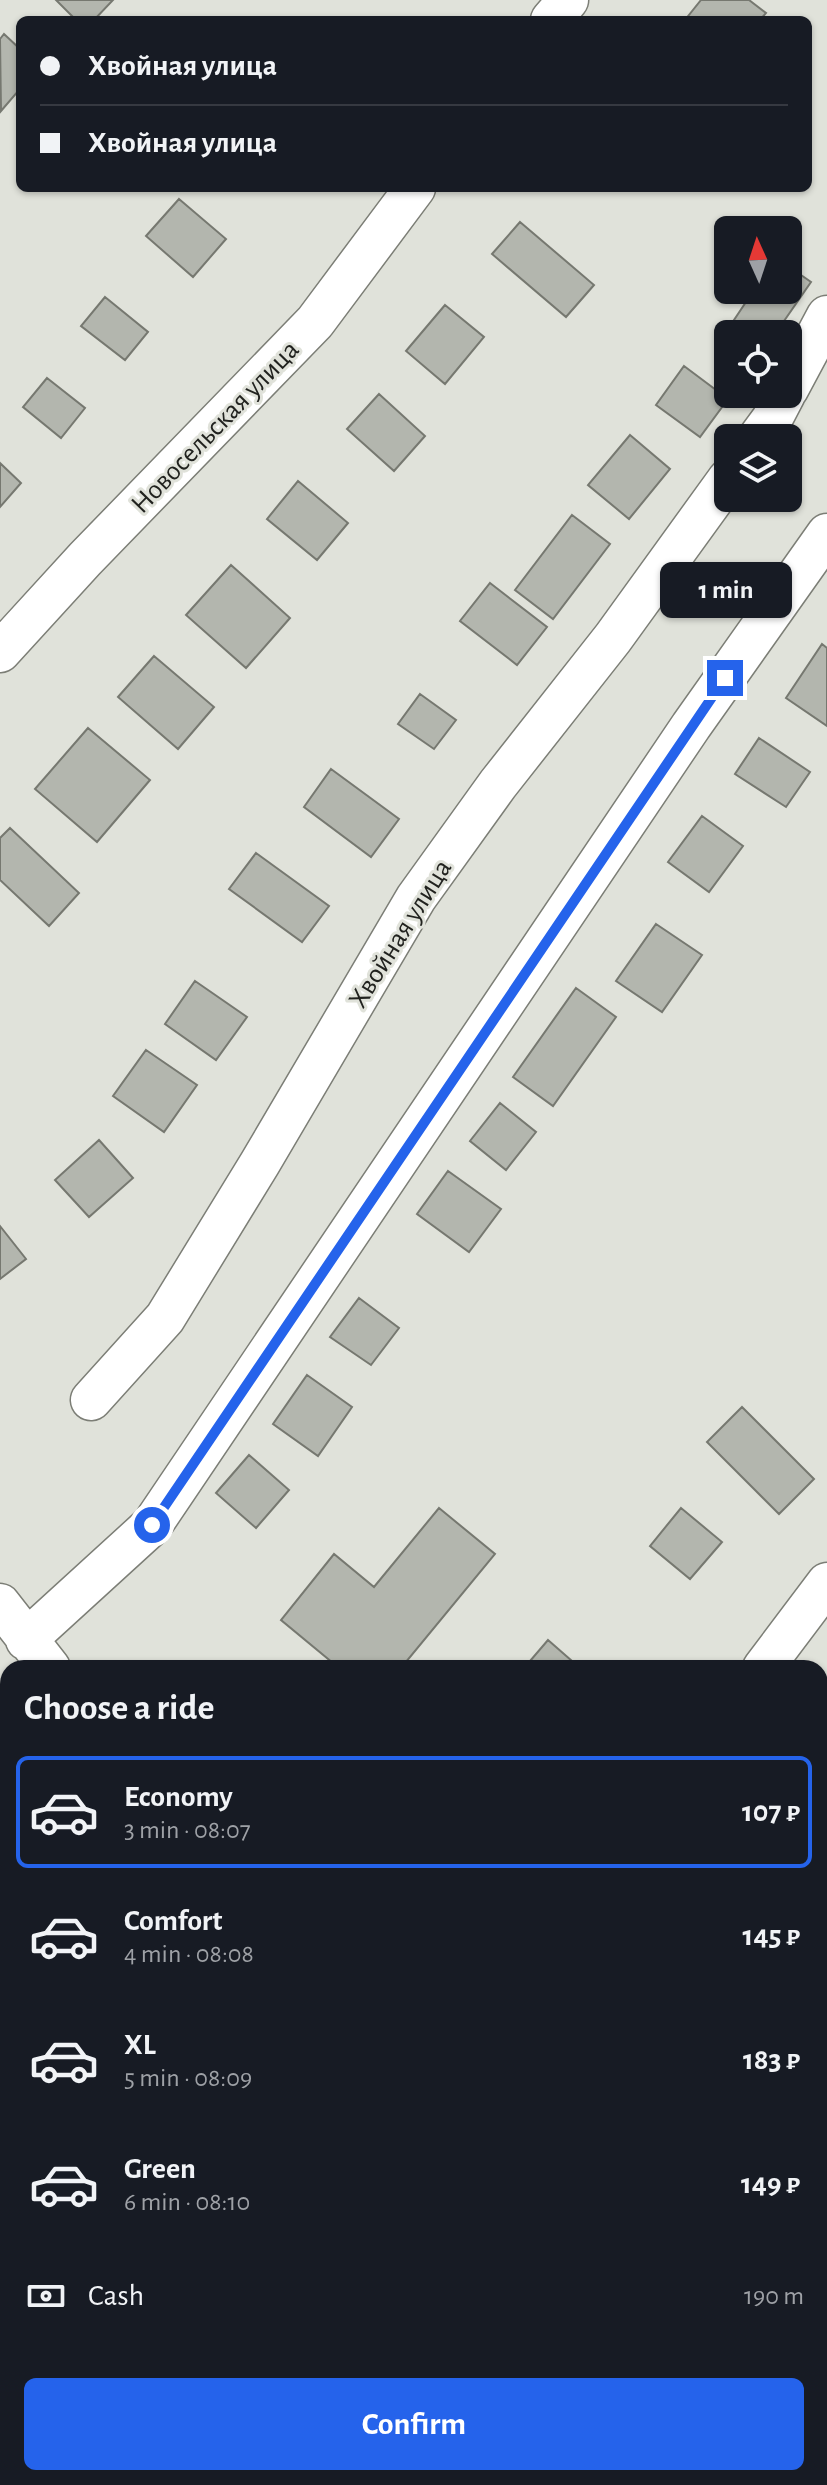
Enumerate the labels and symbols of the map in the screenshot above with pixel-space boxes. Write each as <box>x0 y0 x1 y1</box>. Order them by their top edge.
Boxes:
north arrow <box>714 216 802 304</box>
street label: Новосельская улица <box>126 335 305 519</box>
callout: 1 min <box>659 562 791 618</box>
route end <box>707 660 743 696</box>
street label: Хвойная улица <box>344 855 457 1013</box>
route start <box>134 1507 170 1543</box>

